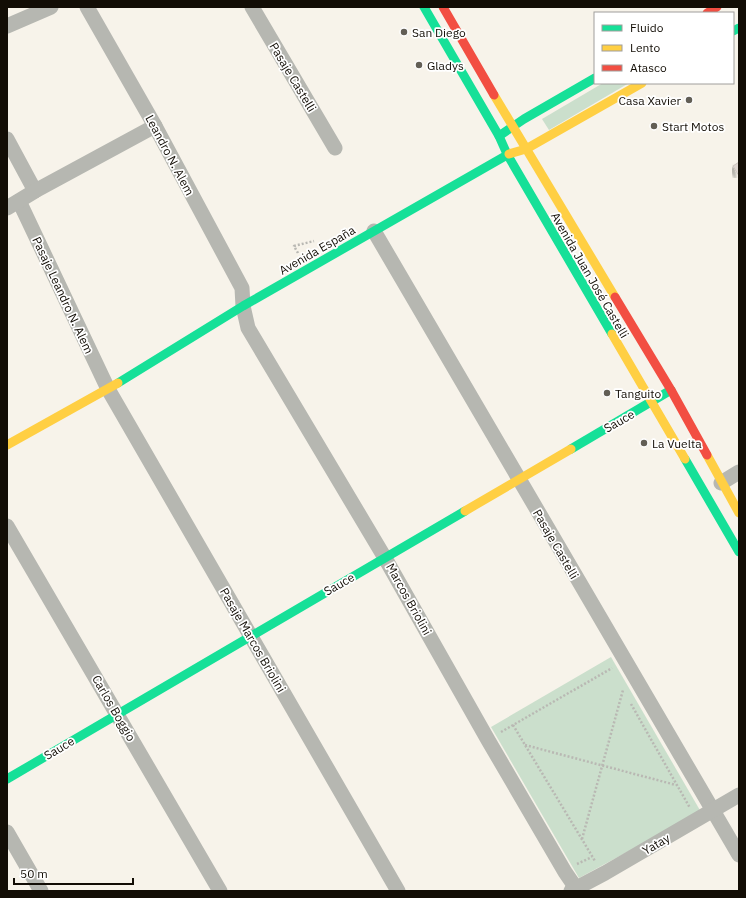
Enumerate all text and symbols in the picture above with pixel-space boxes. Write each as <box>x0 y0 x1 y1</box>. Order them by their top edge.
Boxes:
legend <box>594 12 734 84</box>
text: Fluido <box>630 20 664 35</box>
place label: San Diego <box>412 25 466 40</box>
marker: San Diego <box>399 27 409 37</box>
street label: Pasaje Castelli <box>266 40 320 114</box>
text: Lento <box>630 40 660 55</box>
place label: Gladys <box>427 58 464 73</box>
marker: Gladys <box>414 60 424 70</box>
text: Atasco <box>630 60 667 75</box>
place label: Casa Xavier <box>619 93 682 108</box>
marker: Casa Xavier <box>684 95 694 105</box>
street label: Leandro N. Alem <box>142 112 198 198</box>
place label: Start Motos <box>662 119 724 134</box>
marker: Start Motos <box>649 121 659 131</box>
street label: Avenida Juan José Castelli <box>548 209 632 341</box>
street label: Avenida España <box>276 222 358 278</box>
street label: Pasaje Leandro N. Alem <box>29 234 97 356</box>
place label: Tanguito <box>615 386 662 401</box>
marker: Tanguito <box>602 388 612 398</box>
street label: Sauce <box>601 406 637 436</box>
place label: La Vuelta <box>652 436 702 451</box>
marker: La Vuelta <box>639 438 649 448</box>
street label: Pasaje Castelli <box>530 506 582 582</box>
street label: Marcos Briolini <box>383 560 435 638</box>
street label: Sauce <box>321 569 357 599</box>
street label: Pasaje Marcos Briolini <box>217 585 289 695</box>
street label: Carlos Boggio <box>89 672 139 744</box>
street label: Sauce <box>41 733 77 763</box>
street label: Yatay <box>639 830 673 858</box>
scale bar <box>14 860 133 886</box>
text: 50 m <box>20 866 48 881</box>

